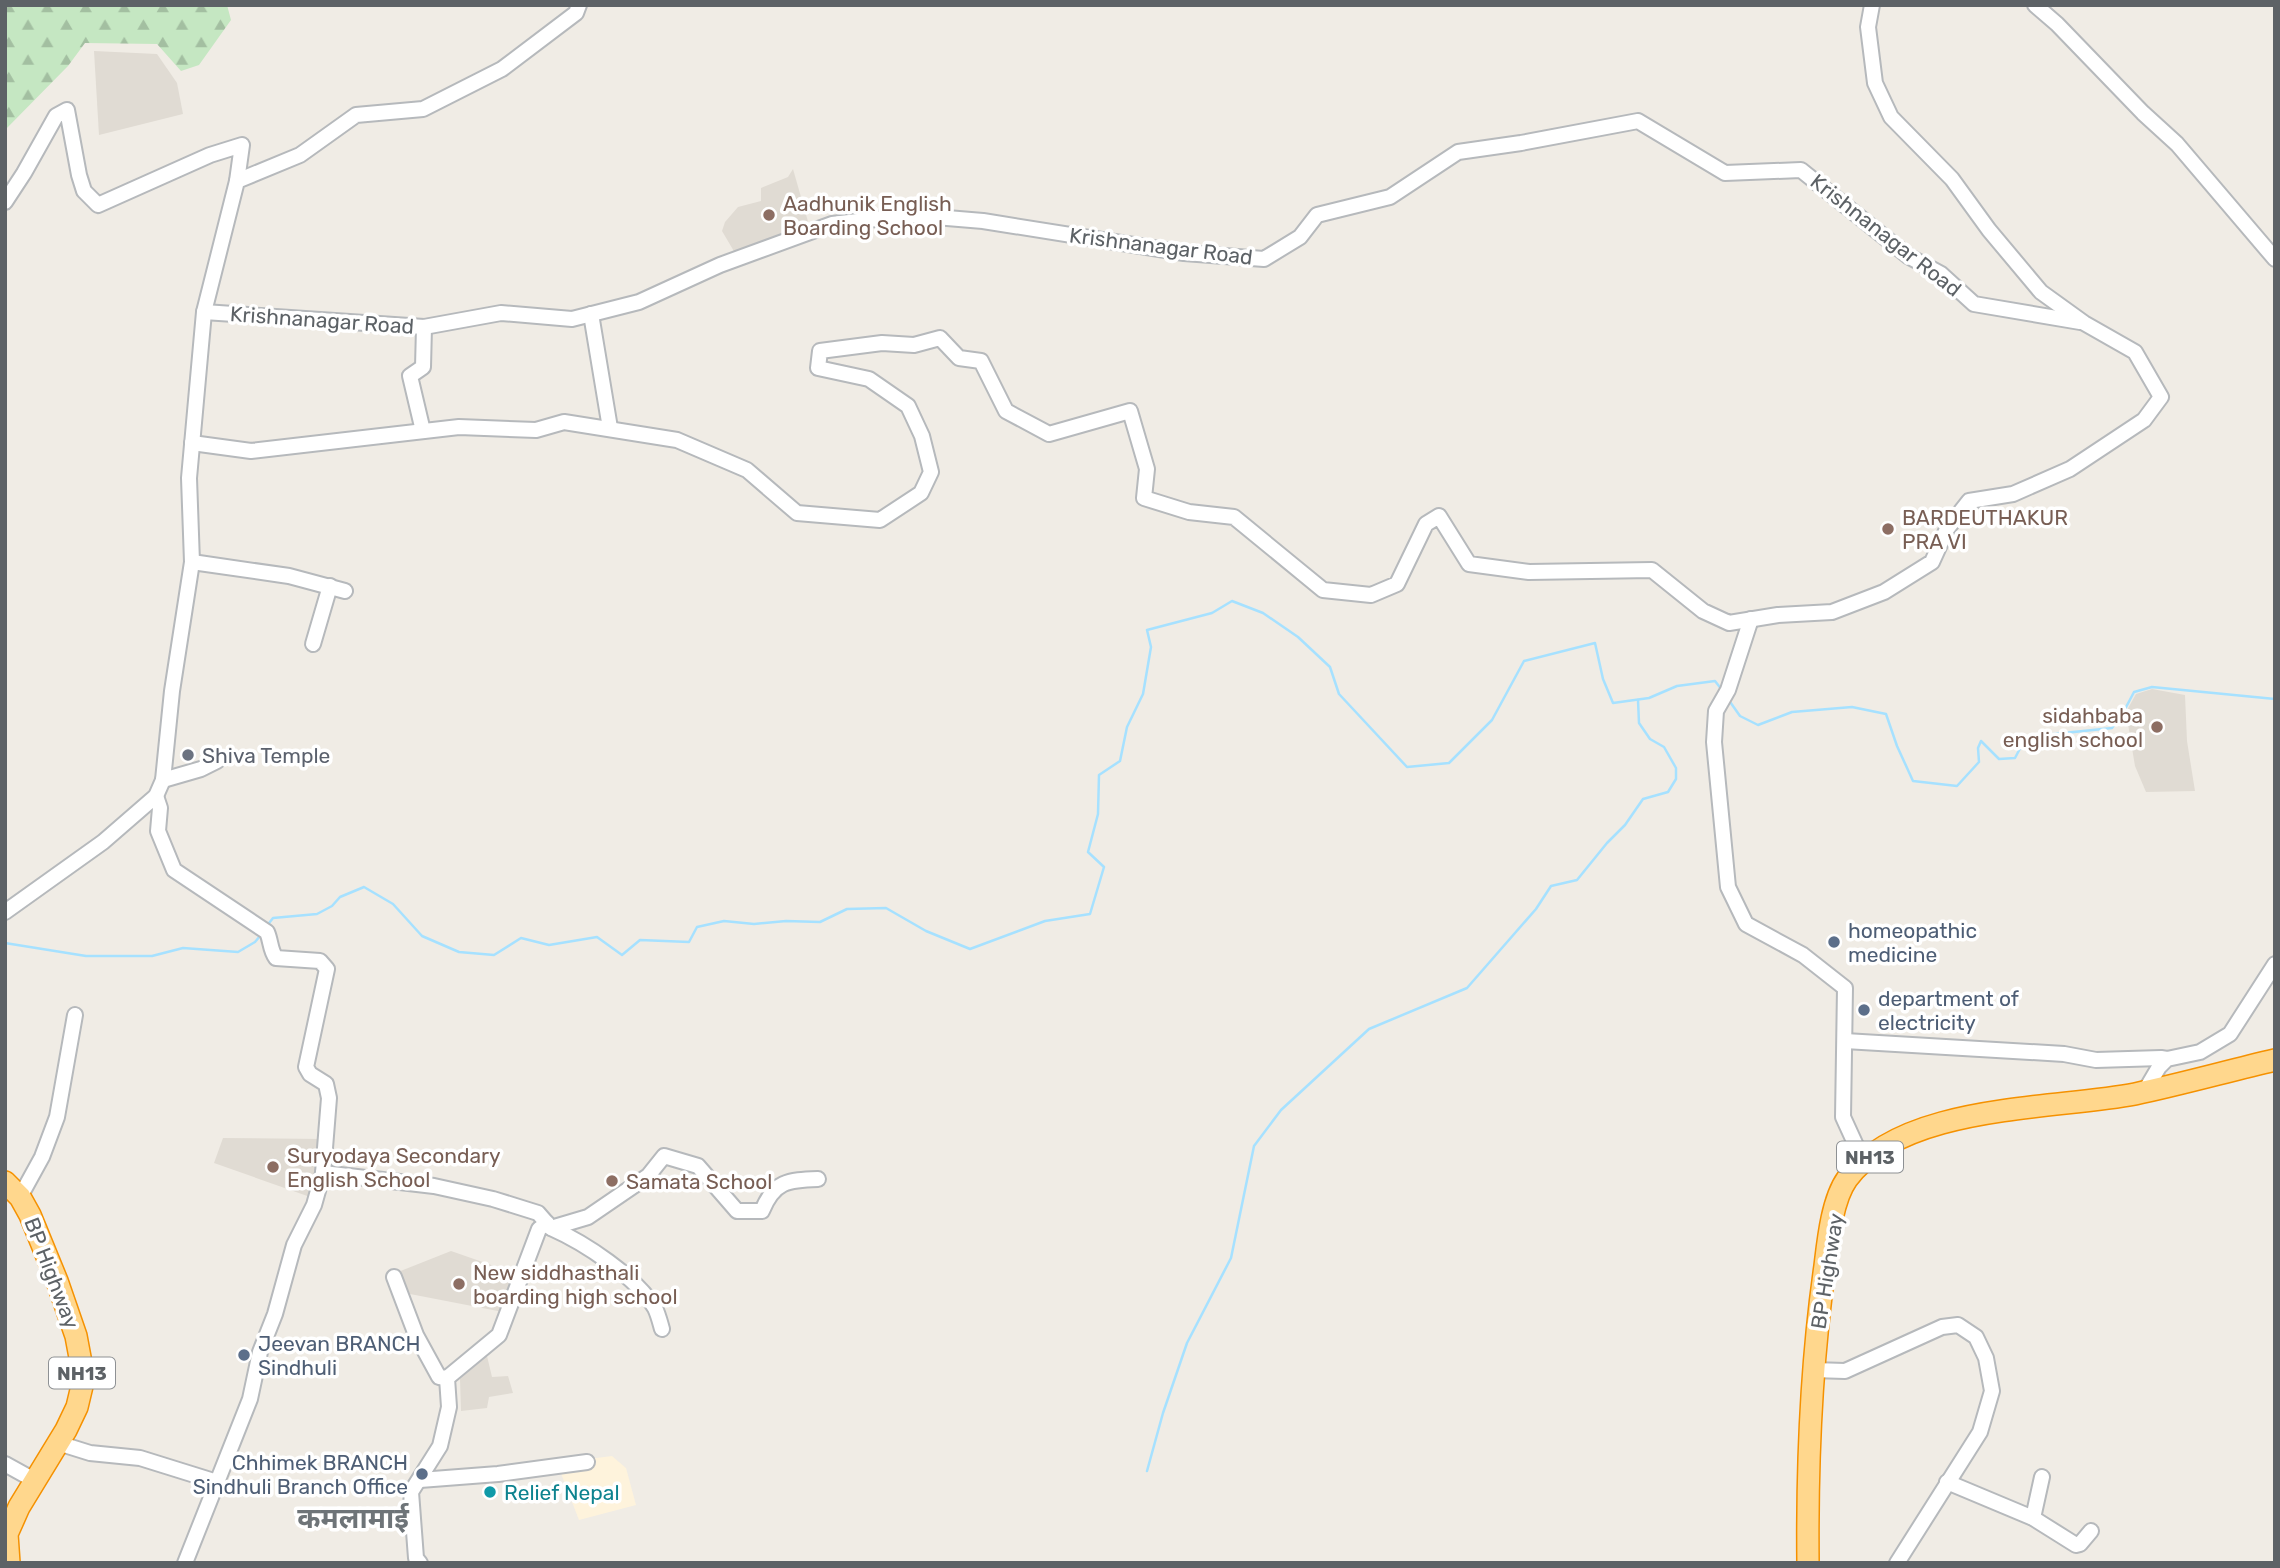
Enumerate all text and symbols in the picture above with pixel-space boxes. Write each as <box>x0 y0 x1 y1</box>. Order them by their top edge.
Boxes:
street label: Krishnanagar Road <box>1806 168 1966 302</box>
place label: Aadhunik English Boarding School <box>783 191 952 240</box>
marker: Aadhunik English Boarding School <box>761 207 777 223</box>
street label: Krishnanagar Road <box>1068 222 1254 270</box>
street label: Krishnanagar Road <box>229 301 415 339</box>
place label: BARDEUTHAKUR PRA VI <box>1902 505 2068 554</box>
marker: BARDEUTHAKUR PRA VI <box>1880 521 1896 537</box>
place label: sidahbaba english school <box>2003 703 2143 752</box>
marker: sidahbaba english school <box>2149 719 2165 735</box>
place label: Shiva Temple <box>202 743 330 768</box>
marker: Shiva Temple <box>180 747 196 763</box>
place label: homeopathic medicine <box>1848 918 1977 967</box>
marker: homeopathic medicine <box>1826 934 1842 950</box>
place label: department of electricity <box>1878 986 2019 1035</box>
marker: department of electricity <box>1856 1002 1872 1018</box>
road number: NH13 <box>1837 1142 1903 1172</box>
place label: Suryodaya Secondary English School <box>287 1143 501 1192</box>
marker: Suryodaya Secondary English School <box>265 1159 281 1175</box>
place label: Samata School <box>626 1169 772 1194</box>
marker: Samata School <box>604 1173 620 1189</box>
street label: BP Highway <box>1806 1211 1849 1331</box>
street label: BP Highway <box>19 1214 85 1332</box>
place label: New siddhasthali boarding high school <box>473 1260 678 1309</box>
marker: New siddhasthali boarding high school <box>451 1276 467 1292</box>
place label: Jeevan BRANCH Sindhuli <box>258 1331 421 1380</box>
marker: Jeevan BRANCH Sindhuli <box>236 1347 252 1363</box>
road number: NH13 <box>49 1358 115 1388</box>
place label: Chhimek BRANCH Sindhuli Branch Office <box>193 1450 408 1499</box>
marker: Chhimek BRANCH Sindhuli Branch Office <box>414 1466 430 1482</box>
place label: Relief Nepal <box>504 1480 620 1505</box>
marker: Relief Nepal <box>482 1484 498 1500</box>
district label: कमलामाई <box>297 1502 410 1535</box>

